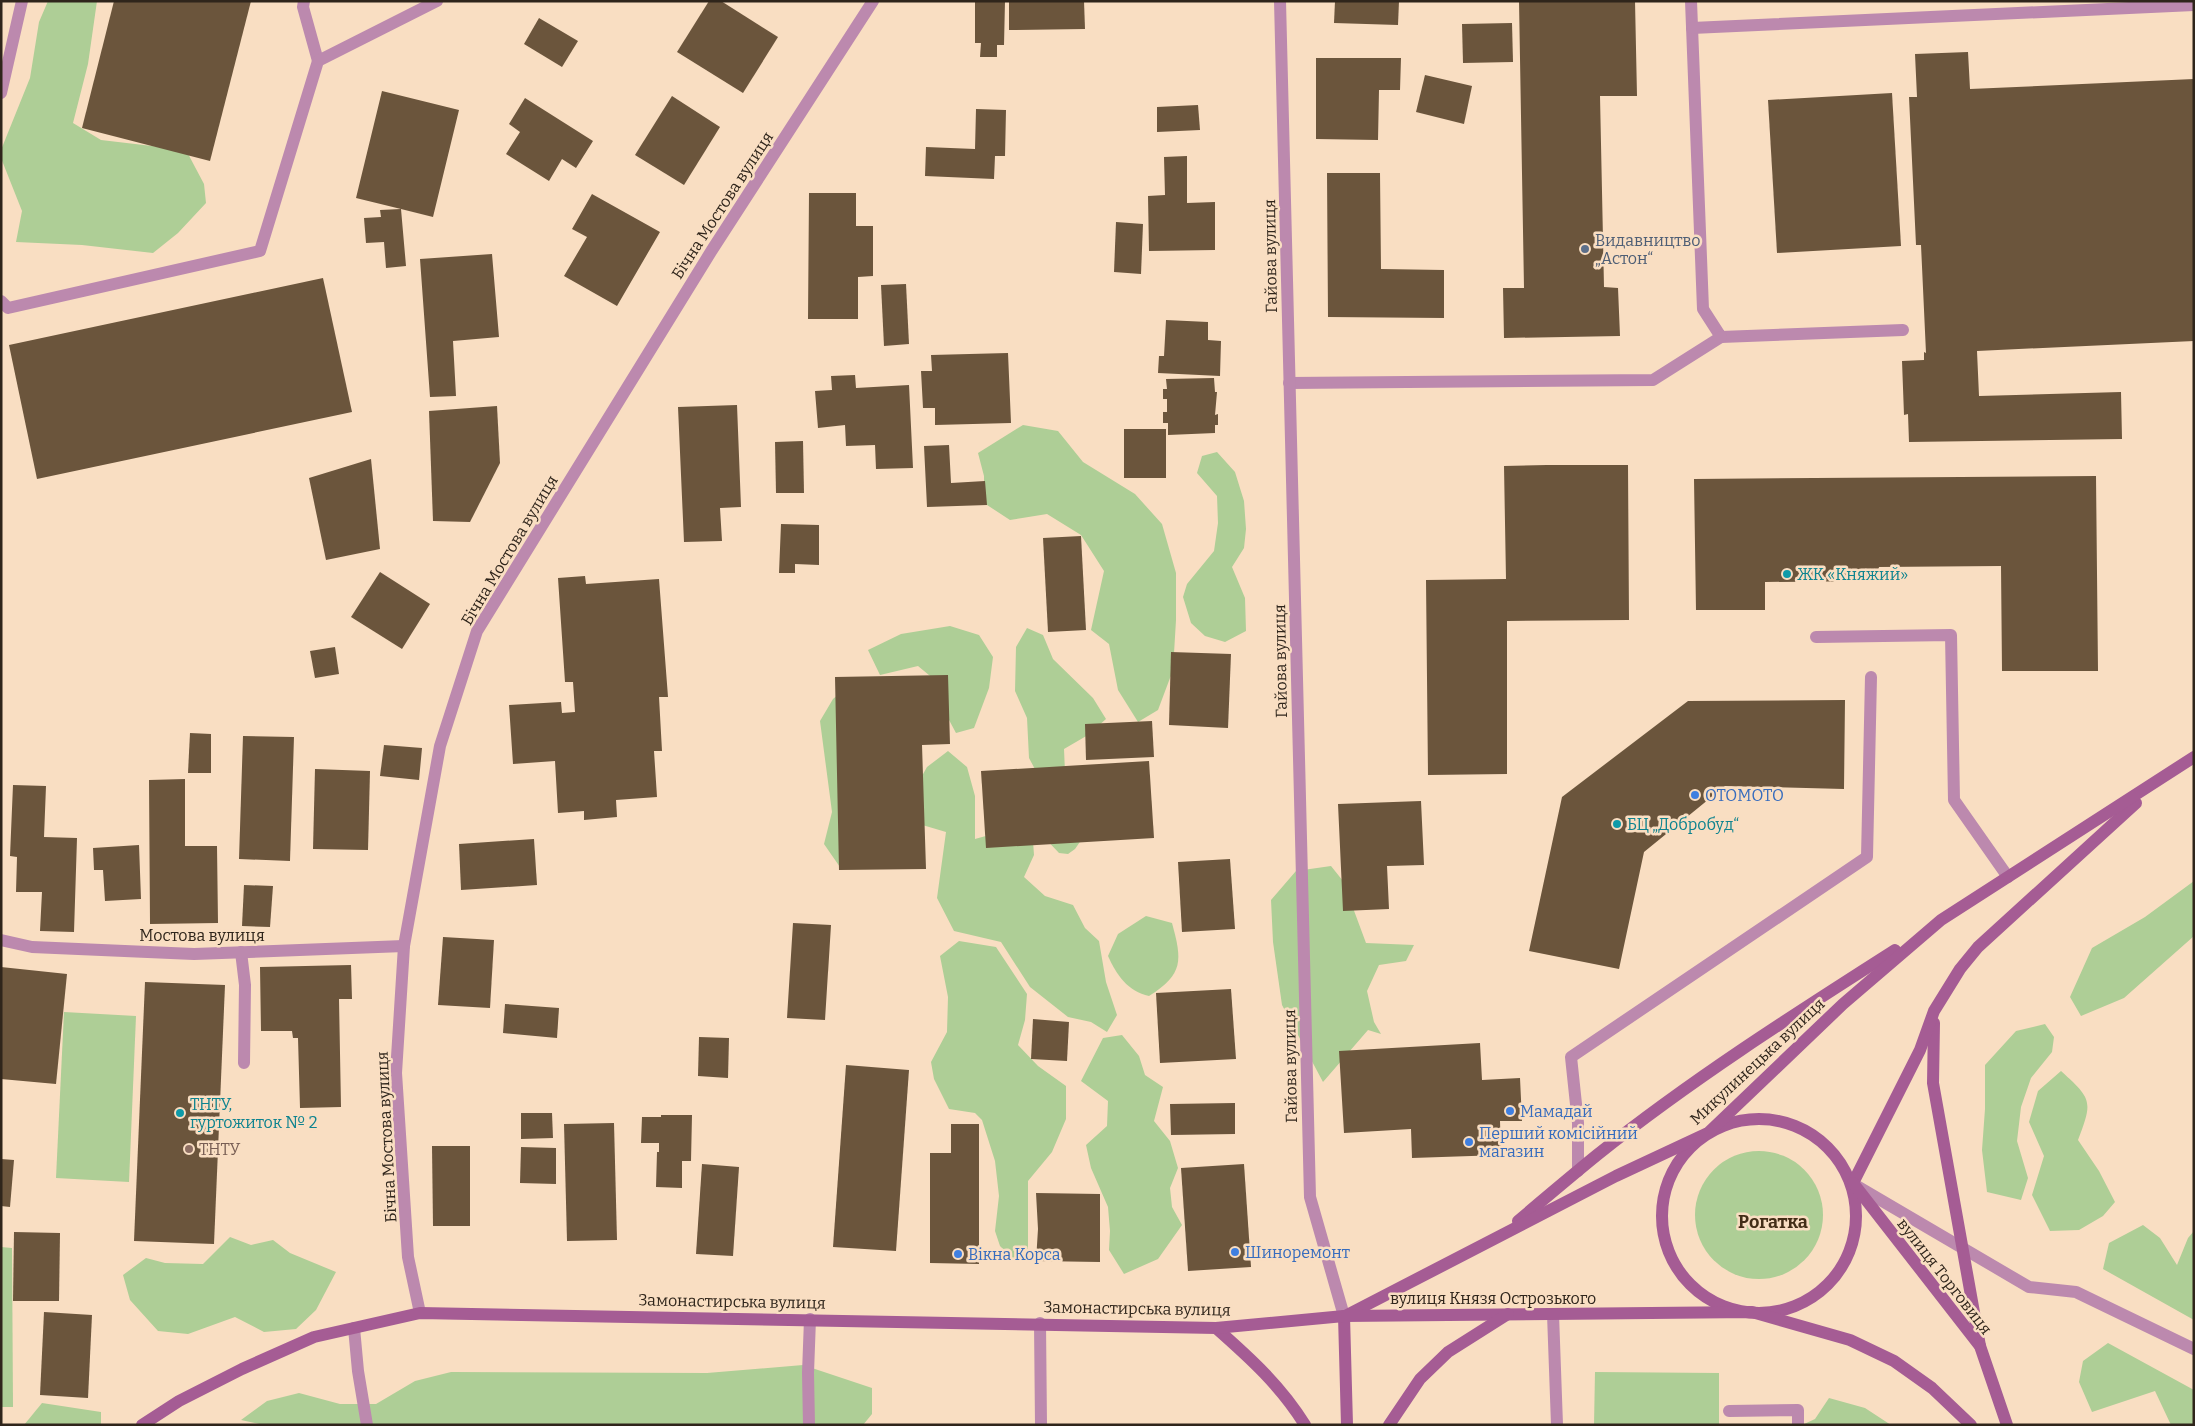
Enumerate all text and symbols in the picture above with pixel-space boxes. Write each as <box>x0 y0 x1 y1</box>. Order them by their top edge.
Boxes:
street label: Бічна Мостова вулиця <box>668 128 777 282</box>
street label: Гайова вулиця <box>1260 199 1281 313</box>
place label: Видавництво „Астон“ <box>1595 231 1701 268</box>
marker: Видавництво „Астон“ <box>1579 243 1591 255</box>
street label: Бічна Мостова вулиця <box>457 472 562 629</box>
place label: ЖК «Княжий» <box>1797 565 1908 584</box>
marker: ЖК «Княжий» <box>1781 568 1793 580</box>
street label: Гайова вулиця <box>1270 604 1291 718</box>
place label: ОТОМОТО <box>1705 786 1784 805</box>
marker: ОТОМОТО <box>1689 789 1701 801</box>
place label: БЦ „Добробуд“ <box>1627 815 1739 834</box>
marker: БЦ „Добробуд“ <box>1611 818 1623 830</box>
street label: Мостова вулиця <box>139 926 265 945</box>
street label: Микулинецька вулиця <box>1686 994 1829 1129</box>
street label: Гайова вулиця <box>1280 1009 1301 1123</box>
street label: Бічна Мостова вулиця <box>373 1051 400 1223</box>
place label: ТНТУ, гуртожиток № 2 <box>190 1095 317 1132</box>
place label: Мамадай <box>1520 1102 1593 1121</box>
marker: Мамадай <box>1504 1105 1516 1117</box>
marker: ТНТУ, гуртожиток № 2 <box>174 1107 186 1119</box>
place label: Перший комісійний магазин <box>1479 1124 1638 1161</box>
marker: Перший комісійний магазин <box>1463 1136 1475 1148</box>
place label: ТНТУ <box>199 1140 240 1159</box>
marker: ТНТУ <box>183 1143 195 1155</box>
district label: Рогатка <box>1738 1211 1808 1233</box>
street label: вулиця Торговиця <box>1893 1215 1996 1338</box>
place label: Шиноремонт <box>1245 1243 1350 1262</box>
place label: Вікна Корса <box>968 1245 1061 1264</box>
marker: Шиноремонт <box>1229 1246 1241 1258</box>
marker: Вікна Корса <box>952 1248 964 1260</box>
street label: вулиця Князя Острозького <box>1390 1289 1596 1308</box>
street label: Замонастирська вулиця <box>638 1290 826 1313</box>
street label: Замонастирська вулиця <box>1043 1297 1231 1320</box>

